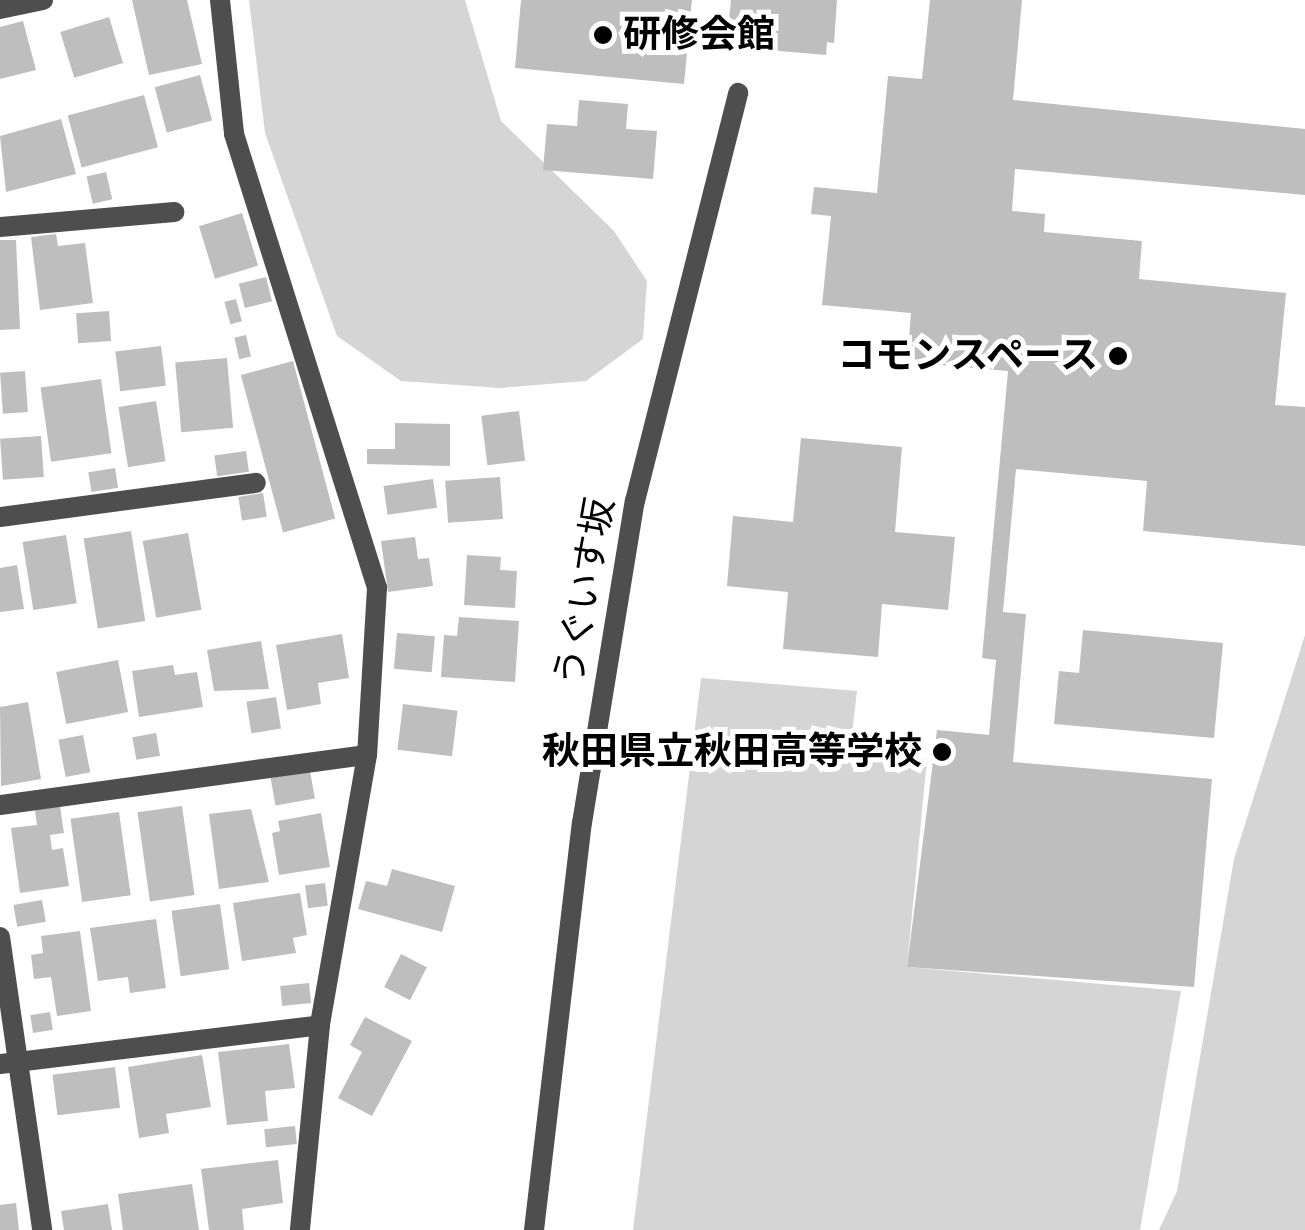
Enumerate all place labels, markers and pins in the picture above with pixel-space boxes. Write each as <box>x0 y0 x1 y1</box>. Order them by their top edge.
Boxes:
place label: 研修会館 <box>623 12 775 58</box>
marker: 研修会館 <box>592 24 614 46</box>
place label: コモンスペース <box>832 333 1098 379</box>
marker: コモンスペース <box>1107 345 1129 367</box>
place label: 秋田県立秋田高等学校 <box>542 729 922 775</box>
marker: 秋田県立秋田高等学校 <box>931 741 953 763</box>

